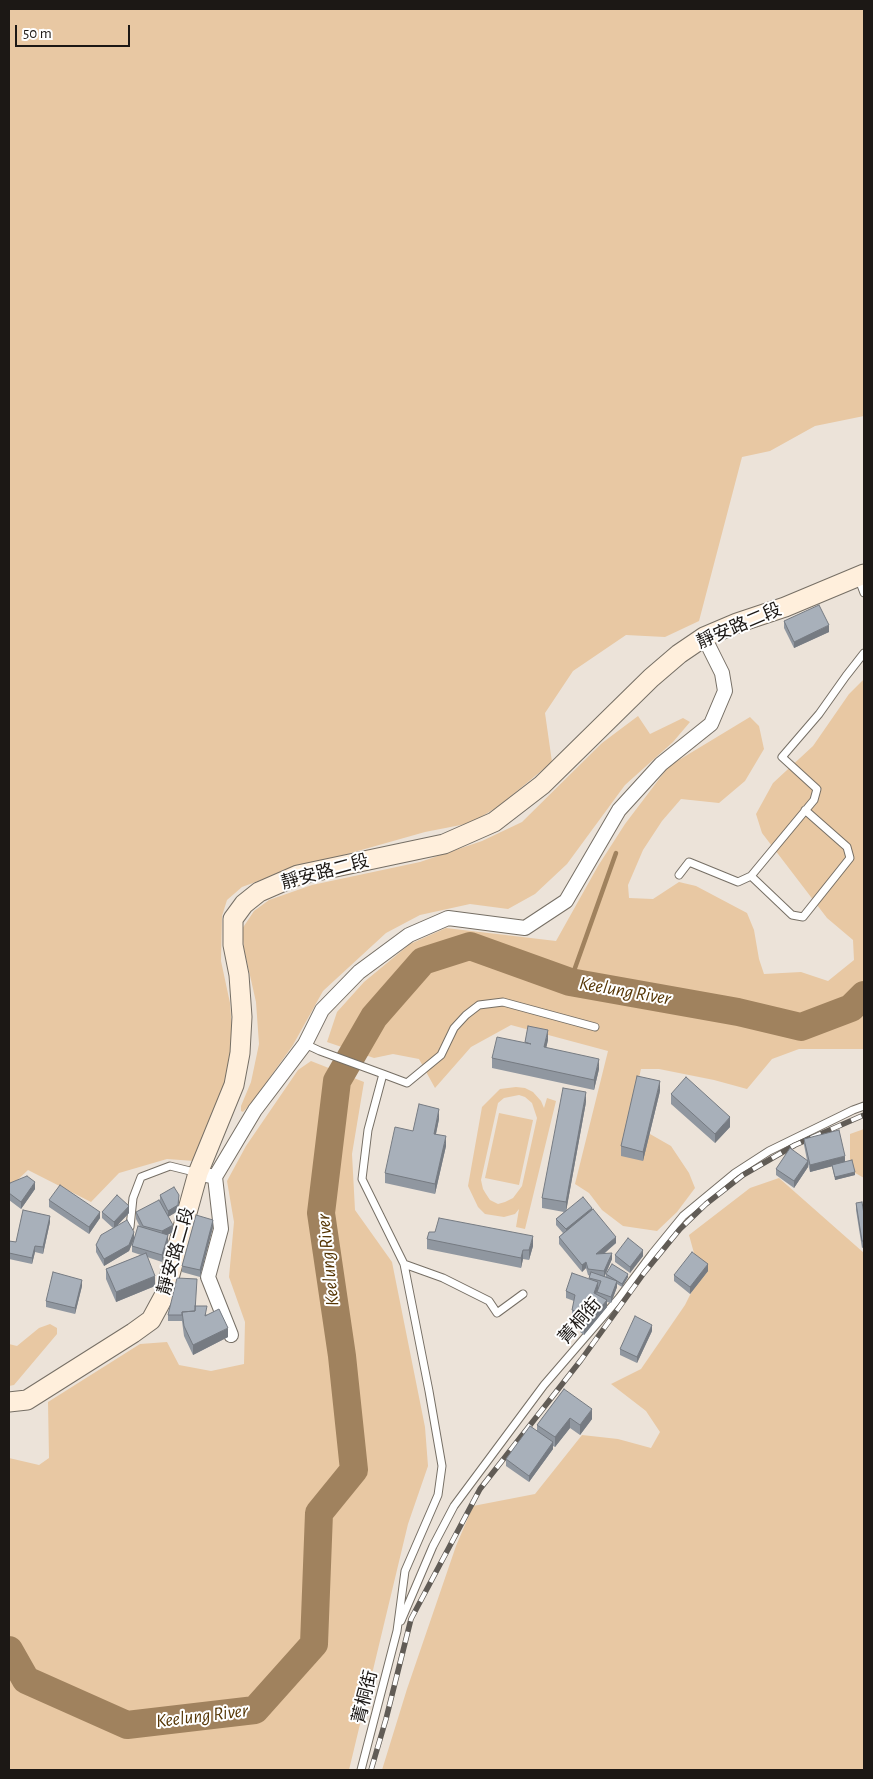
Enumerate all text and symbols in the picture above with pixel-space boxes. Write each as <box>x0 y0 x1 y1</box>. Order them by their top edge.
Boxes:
scale bar <box>18 15 132 47</box>
text: 50 m <box>23 26 52 41</box>
street label: 靜安路二段 <box>693 598 785 654</box>
street label: 靜安路二段 <box>279 850 371 894</box>
water label: Keelung River <box>577 972 673 1010</box>
street label: 靜安路二段 <box>153 1205 199 1297</box>
water label: Keelung River <box>312 1213 344 1307</box>
street label: 菁桐街 <box>554 1294 606 1348</box>
street label: 菁桐街 <box>348 1668 382 1726</box>
water label: Keelung River <box>155 1699 249 1733</box>

